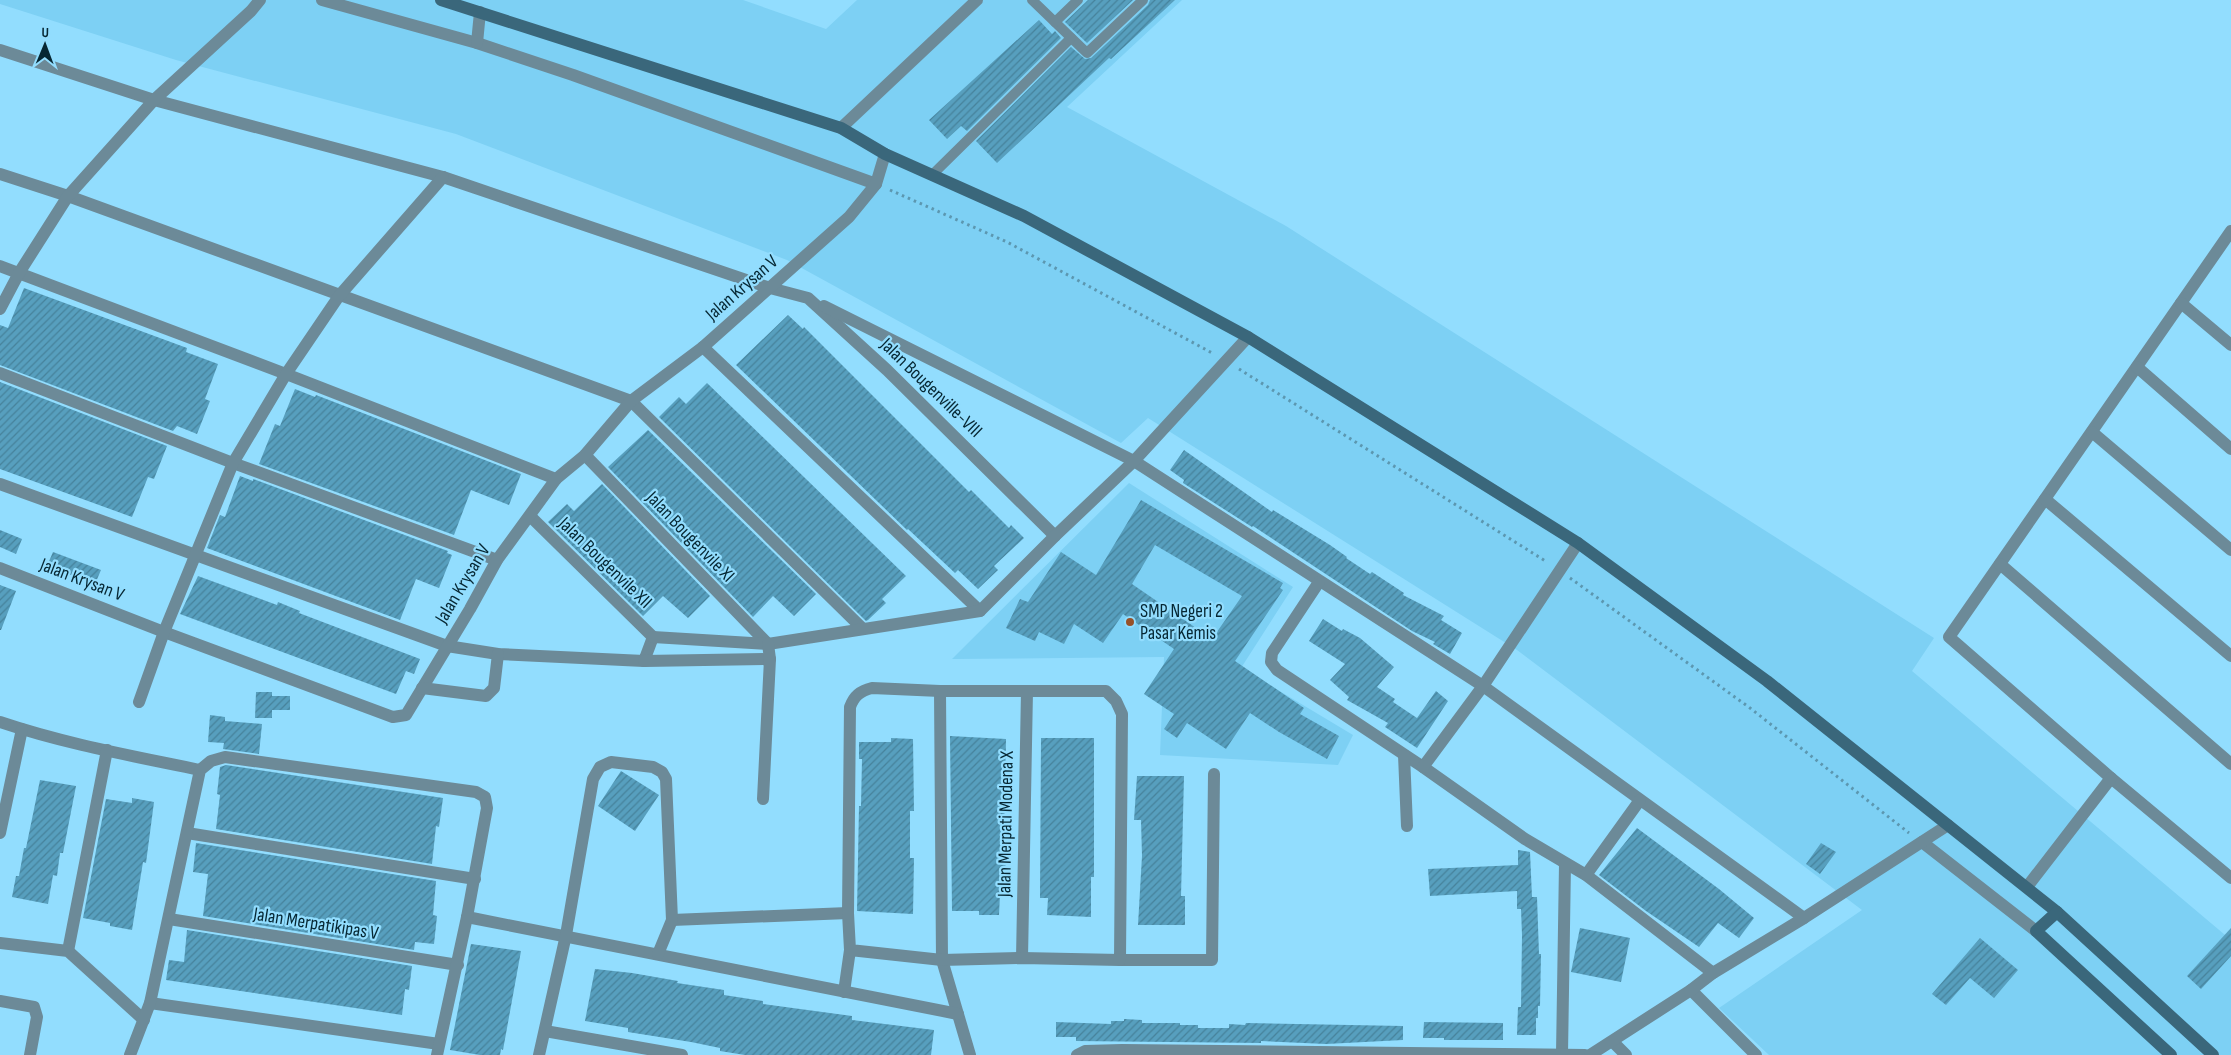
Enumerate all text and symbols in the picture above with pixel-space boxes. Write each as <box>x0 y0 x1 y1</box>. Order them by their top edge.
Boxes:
north arrow <box>20 20 70 70</box>
text: U <box>41 24 49 41</box>
street label: Jalan Krysan V <box>700 250 783 326</box>
street label: Jalan Bougenville-VIII <box>874 333 987 442</box>
street label: Jalan Bougenvile XI <box>640 486 739 587</box>
street label: Jalan Bougenvile XII <box>553 512 657 613</box>
street label: Jalan Krysan V <box>430 540 496 629</box>
street label: Jalan Krysan V <box>36 553 128 607</box>
place label: SMP Negeri 2 Pasar Kemis <box>1140 600 1223 645</box>
marker: SMP Negeri 2 Pasar Kemis <box>1124 616 1136 628</box>
street label: Jalan Merpati Modena X <box>993 751 1019 898</box>
street label: Jalan Merpatikipas V <box>251 903 381 945</box>

